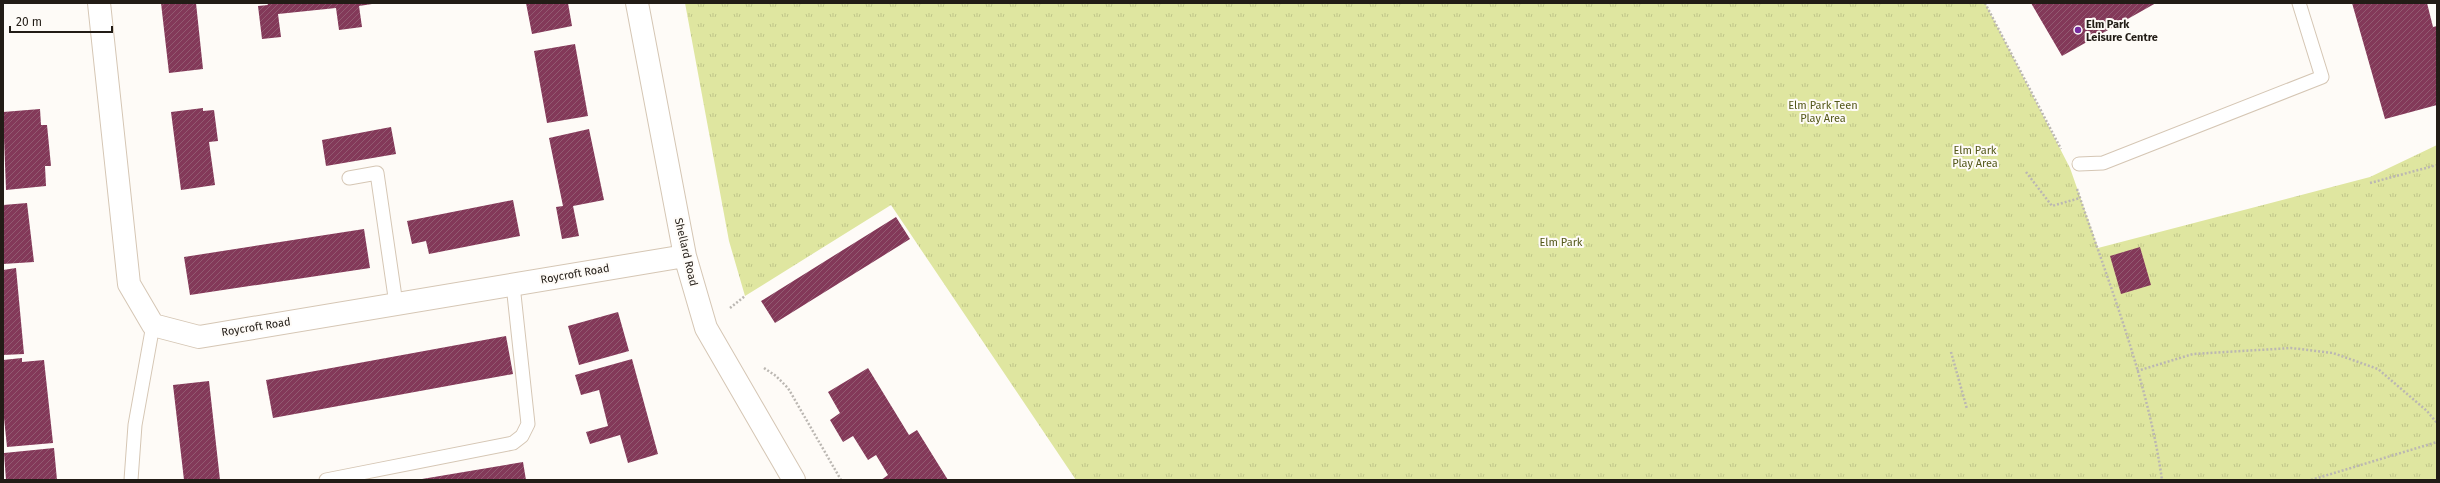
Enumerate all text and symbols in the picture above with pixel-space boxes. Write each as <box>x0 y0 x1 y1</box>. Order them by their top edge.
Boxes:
scale bar <box>10 8 112 34</box>
text: 20 m <box>16 15 42 29</box>
place label: Elm Park Leisure Centre <box>2086 18 2158 44</box>
marker: Elm Park Leisure Centre <box>2073 25 2083 35</box>
park label: Elm Park Teen Play Area <box>1788 99 1858 125</box>
park label: Elm Park Play Area <box>1952 144 1998 170</box>
street label: Shellard Road <box>672 217 700 287</box>
park label: Elm Park <box>1539 236 1583 249</box>
street label: Roycroft Road <box>540 262 610 286</box>
street label: Roycroft Road <box>221 315 291 339</box>

